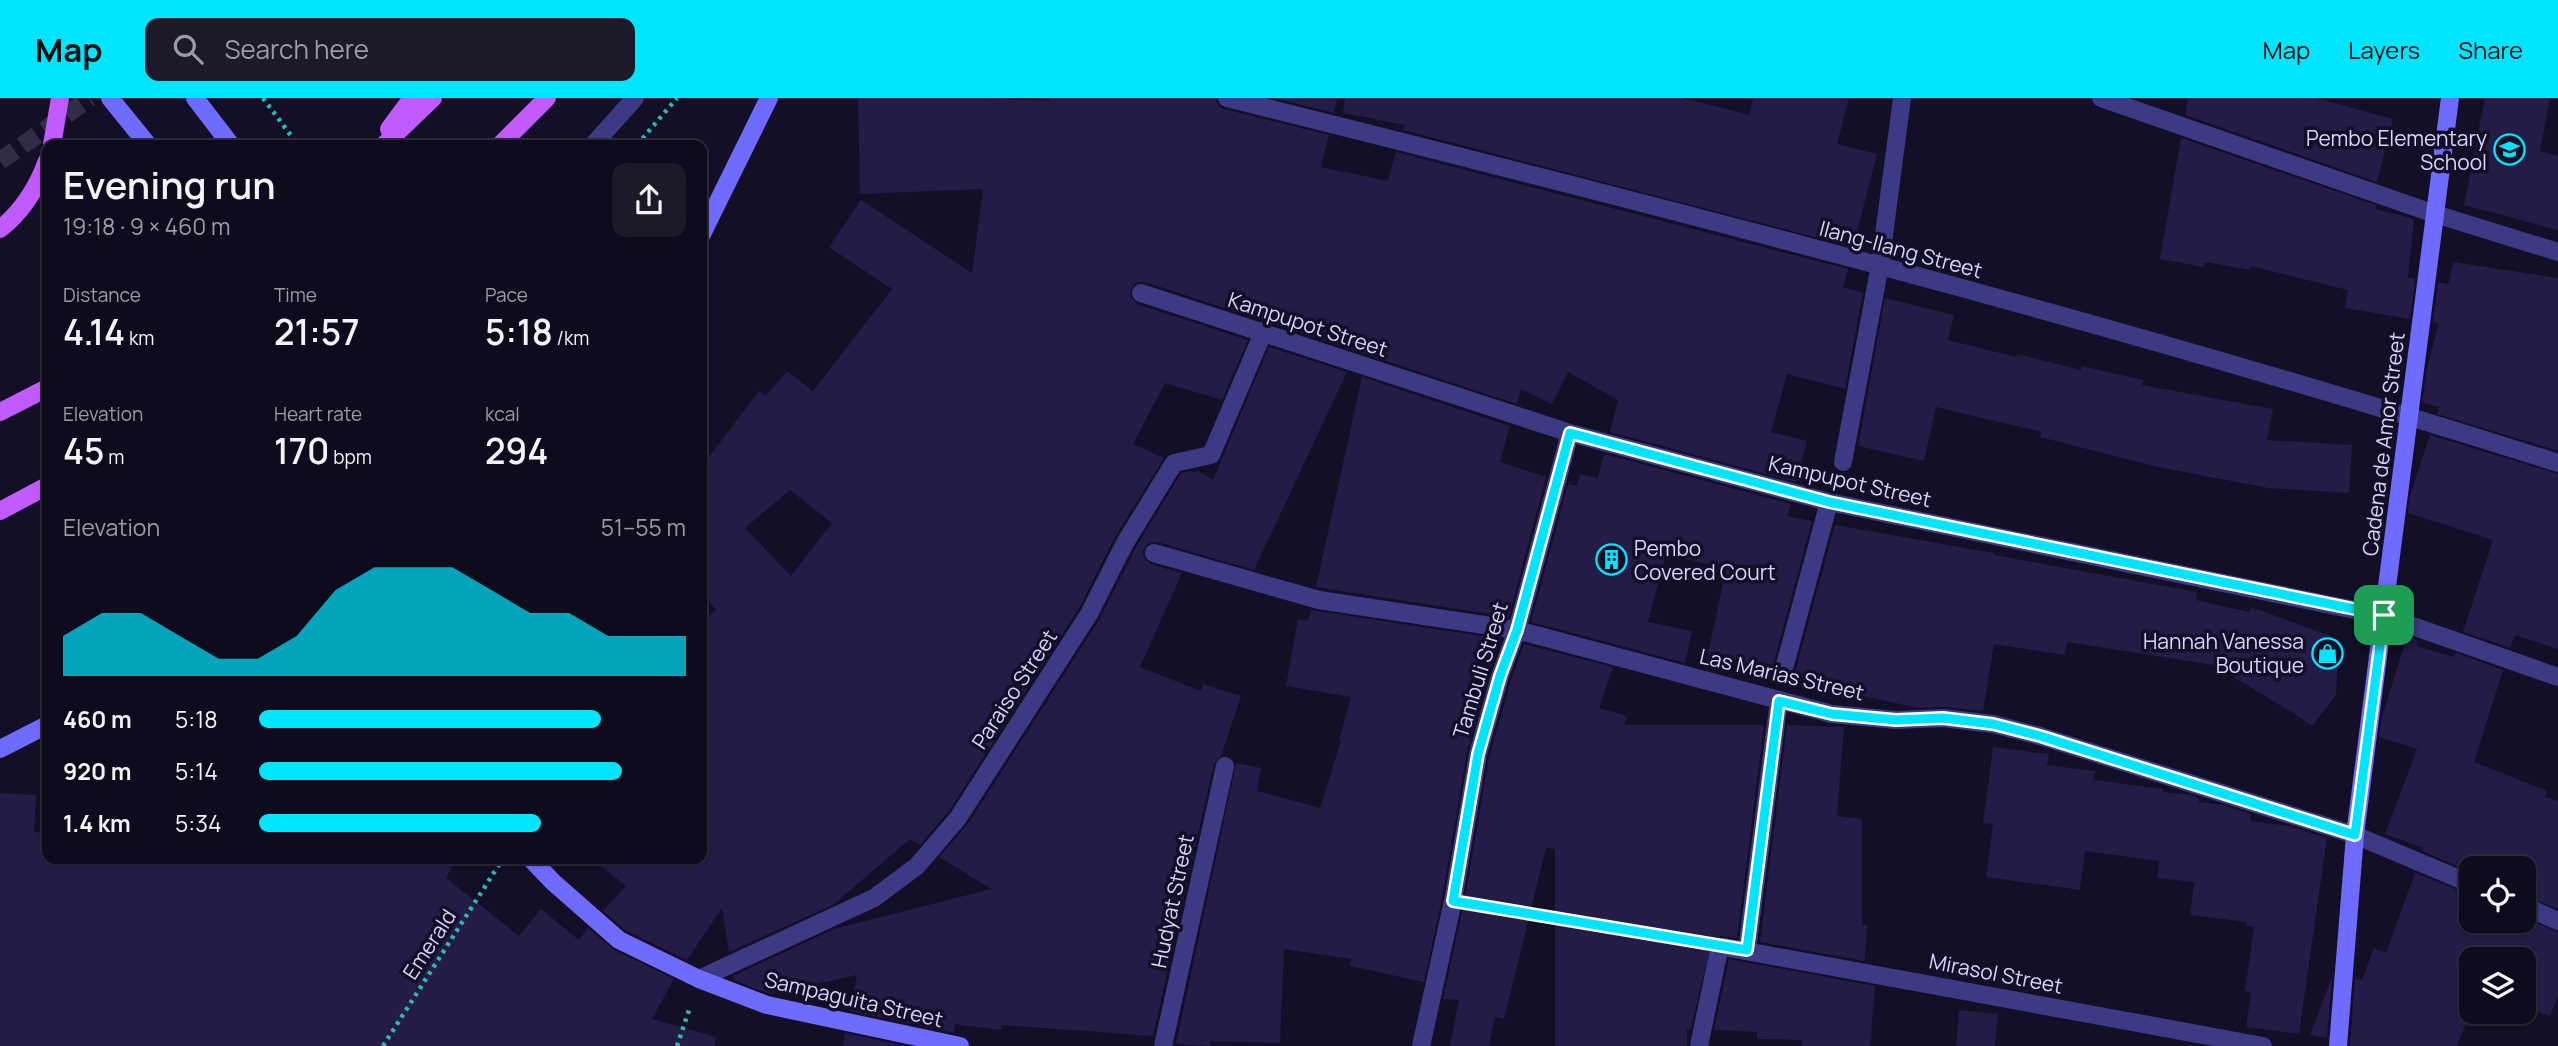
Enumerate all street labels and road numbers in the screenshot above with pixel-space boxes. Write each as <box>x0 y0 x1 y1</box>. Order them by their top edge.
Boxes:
street label: Ilang-Ilang Street <box>1816 214 1986 284</box>
street label: Kampupot Street <box>1225 285 1391 363</box>
street label: Cadena de Amor Street <box>2355 331 2411 557</box>
street label: Kampupot Street <box>1766 449 1934 513</box>
street label: Tambuli Street <box>1446 598 1514 742</box>
street label: Paraiso Street <box>965 624 1063 754</box>
street label: Las Marias Street <box>1697 641 1867 707</box>
street label: Hudyat Street <box>1144 832 1200 970</box>
street label: Emerald <box>396 904 462 984</box>
street label: Mirasol Street <box>1927 946 2065 1000</box>
street label: Sampaguita Street <box>762 965 946 1033</box>

